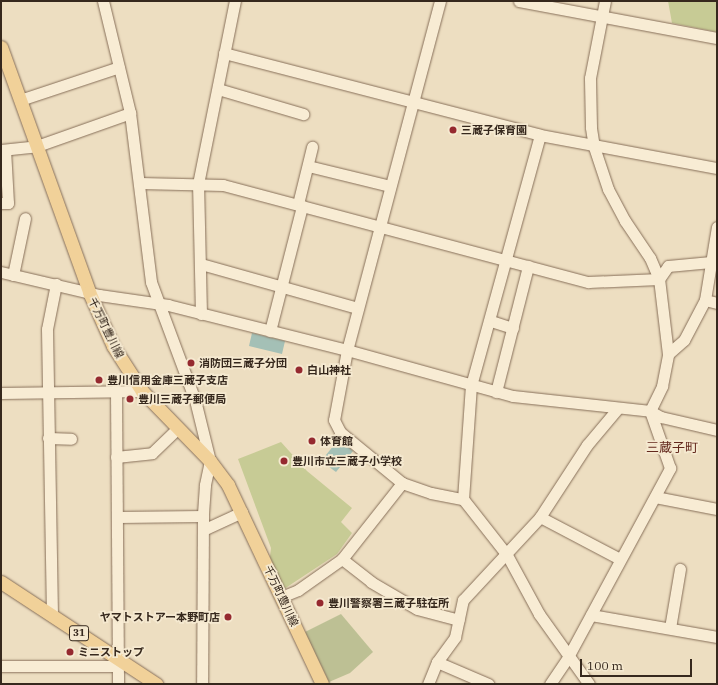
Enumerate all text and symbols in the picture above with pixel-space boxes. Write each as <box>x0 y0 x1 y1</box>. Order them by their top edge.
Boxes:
place label: 三蔵子保育園 <box>461 123 527 137</box>
marker: 三蔵子保育園 <box>448 125 458 135</box>
street label: 千万町豊川線 <box>86 295 126 361</box>
place label: 消防団三蔵子分団 <box>199 356 287 370</box>
marker: 消防団三蔵子分団 <box>186 358 196 368</box>
place label: 白山神社 <box>307 363 351 377</box>
marker: 白山神社 <box>294 365 304 375</box>
place label: 豊川信用金庫三蔵子支店 <box>107 373 228 387</box>
marker: 豊川信用金庫三蔵子支店 <box>94 375 104 385</box>
place label: 豊川三蔵子郵便局 <box>138 392 226 406</box>
marker: 豊川三蔵子郵便局 <box>125 394 135 404</box>
place label: 体育館 <box>320 434 353 448</box>
marker: 体育館 <box>307 436 317 446</box>
district label: 三蔵子町 <box>646 440 698 456</box>
place label: 豊川市立三蔵子小学校 <box>292 454 402 468</box>
marker: 豊川市立三蔵子小学校 <box>279 456 289 466</box>
street label: 千万町豊川線 <box>261 563 301 629</box>
place label: 豊川警察署三蔵子駐在所 <box>328 596 449 610</box>
marker: 豊川警察署三蔵子駐在所 <box>315 598 325 608</box>
place label: ヤマトストアー本野町店 <box>100 610 220 624</box>
marker: ヤマトストアー本野町店 <box>223 612 233 622</box>
road number: 31 <box>69 625 89 641</box>
place label: ミニストップ <box>78 645 144 659</box>
marker: ミニストップ <box>65 647 75 657</box>
scale bar <box>582 651 694 677</box>
text: 100 m <box>587 658 623 673</box>

